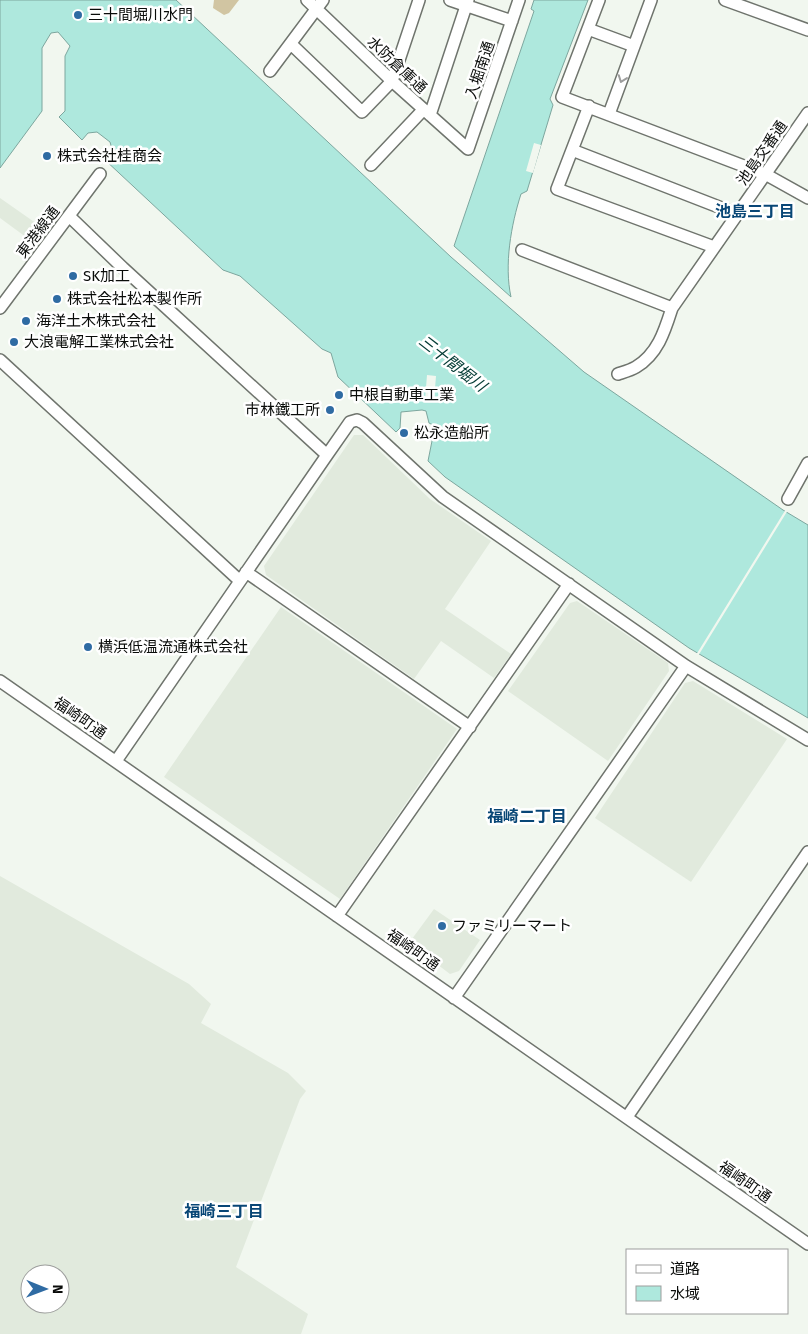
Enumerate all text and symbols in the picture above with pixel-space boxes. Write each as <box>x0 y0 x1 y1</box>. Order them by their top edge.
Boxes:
place label: 三十間堀川水門 <box>88 6 193 24</box>
marker: 三十間堀川水門 <box>72 9 84 21</box>
street label: 水防倉庫通 <box>363 33 431 97</box>
street label: 入堀南通 <box>462 39 498 101</box>
one-way arrow <box>618 74 628 82</box>
street label: 池島交番通 <box>733 117 791 189</box>
place label: 株式会社桂商会 <box>57 147 162 165</box>
marker: 株式会社桂商会 <box>41 150 53 162</box>
district label: 池島三丁目 <box>715 202 795 221</box>
street label: 東港線通 <box>13 203 63 261</box>
place label: SK加工 <box>83 267 130 285</box>
marker: SK加工 <box>67 270 79 282</box>
place label: 株式会社松本製作所 <box>67 290 202 308</box>
marker: 株式会社松本製作所 <box>51 293 63 305</box>
place label: 海洋土木株式会社 <box>36 312 156 330</box>
marker: 海洋土木株式会社 <box>20 315 32 327</box>
water label: 三十間堀川 <box>415 331 492 397</box>
place label: 大浪電解工業株式会社 <box>24 333 174 351</box>
marker: 大浪電解工業株式会社 <box>8 336 20 348</box>
place label: 中根自動車工業 <box>349 386 454 404</box>
marker: 中根自動車工業 <box>333 389 345 401</box>
place label: 市林鐵工所 <box>245 401 320 419</box>
marker: 市林鐵工所 <box>324 404 336 416</box>
place label: 松永造船所 <box>414 424 489 442</box>
marker: 松永造船所 <box>398 427 410 439</box>
place label: 横浜低温流通株式会社 <box>98 638 248 656</box>
marker: 横浜低温流通株式会社 <box>82 641 94 653</box>
street label: 福崎町通 <box>50 693 110 743</box>
district label: 福崎二丁目 <box>487 807 567 826</box>
place label: ファミリーマート <box>452 917 572 935</box>
marker: ファミリーマート <box>436 920 448 932</box>
street label: 福崎町通 <box>383 925 443 975</box>
street label: 福崎町通 <box>715 1157 775 1207</box>
district label: 福崎三丁目 <box>184 1202 264 1221</box>
legend <box>626 1249 788 1314</box>
text: 道路 <box>670 1260 700 1278</box>
north arrow <box>20 1264 70 1314</box>
text: N <box>49 1284 66 1294</box>
text: 水域 <box>670 1285 700 1303</box>

